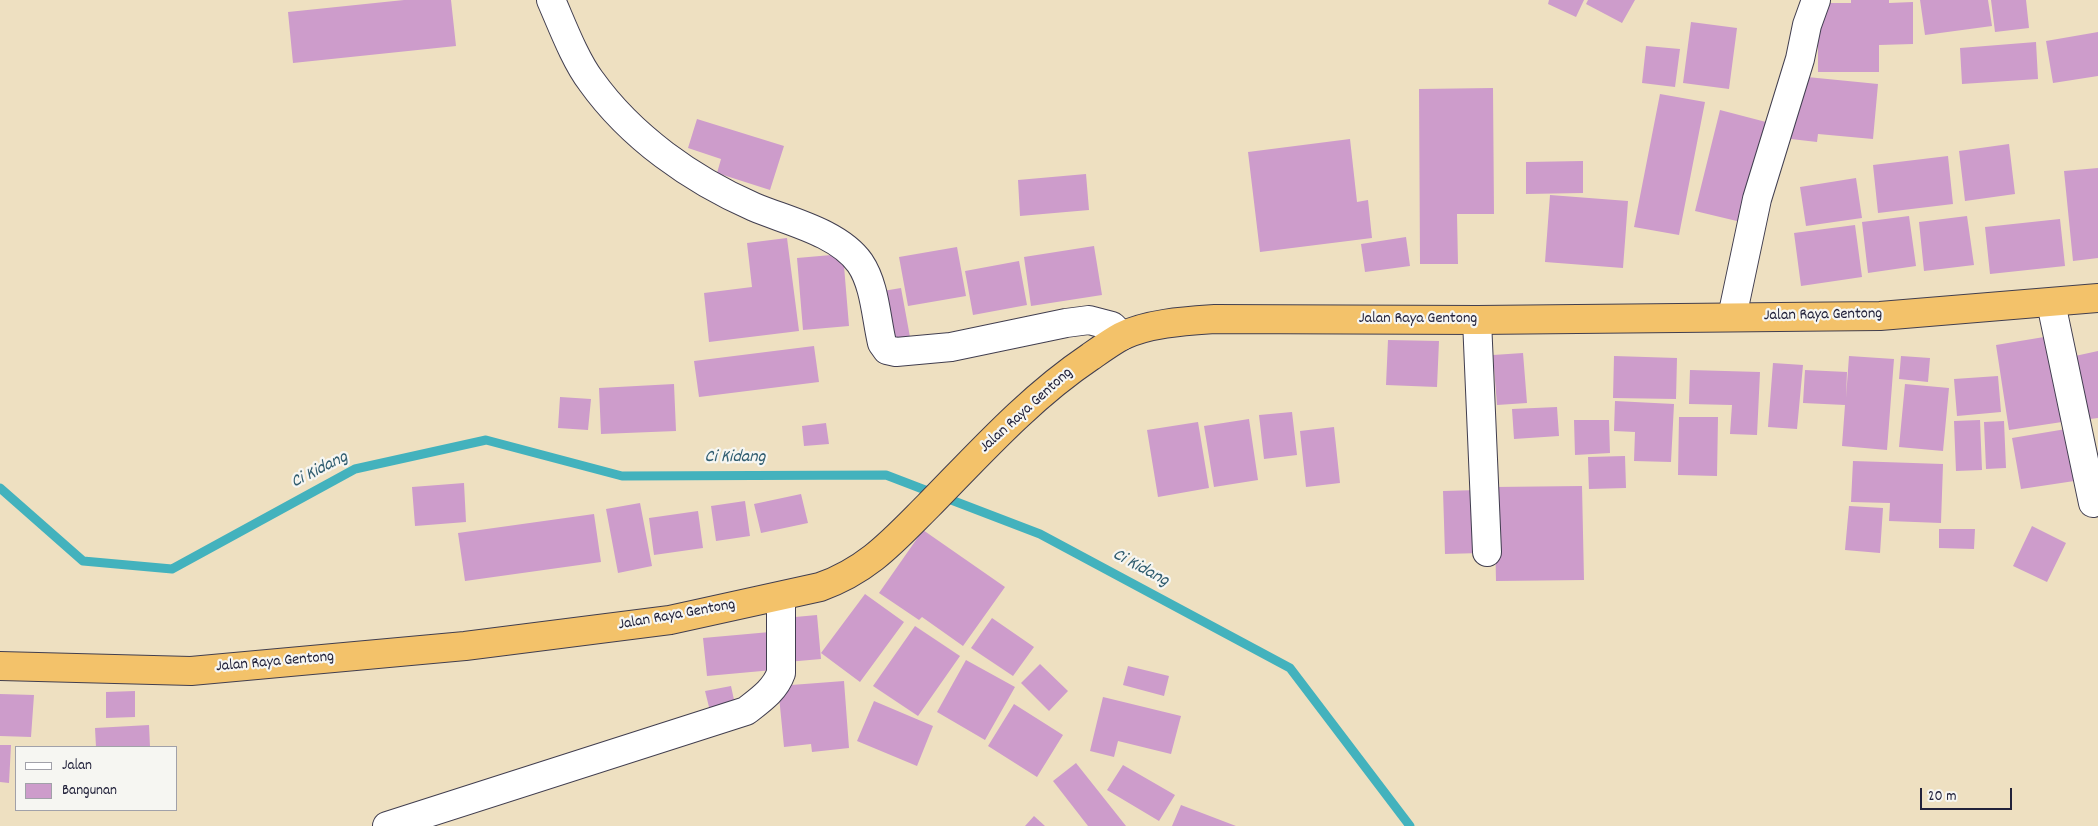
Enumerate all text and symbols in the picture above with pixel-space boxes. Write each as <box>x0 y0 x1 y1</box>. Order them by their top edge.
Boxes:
street label: Jalan Raya Gentong <box>1764 305 1882 327</box>
street label: Jalan Raya Gentong <box>1359 310 1477 330</box>
street label: Jalan Raya Gentong <box>977 364 1077 458</box>
water label: Ci Kidang <box>288 448 352 494</box>
water label: Ci Kidang <box>704 448 766 470</box>
water label: Ci Kidang <box>1108 545 1172 593</box>
street label: Jalan Raya Gentong <box>617 596 737 636</box>
street label: Jalan Raya Gentong <box>215 648 335 678</box>
legend <box>15 746 178 811</box>
text: Jalan <box>62 755 92 777</box>
scale bar <box>1923 778 2016 810</box>
text: Bangunan <box>62 780 117 802</box>
text: 20 m <box>1928 786 1956 808</box>

